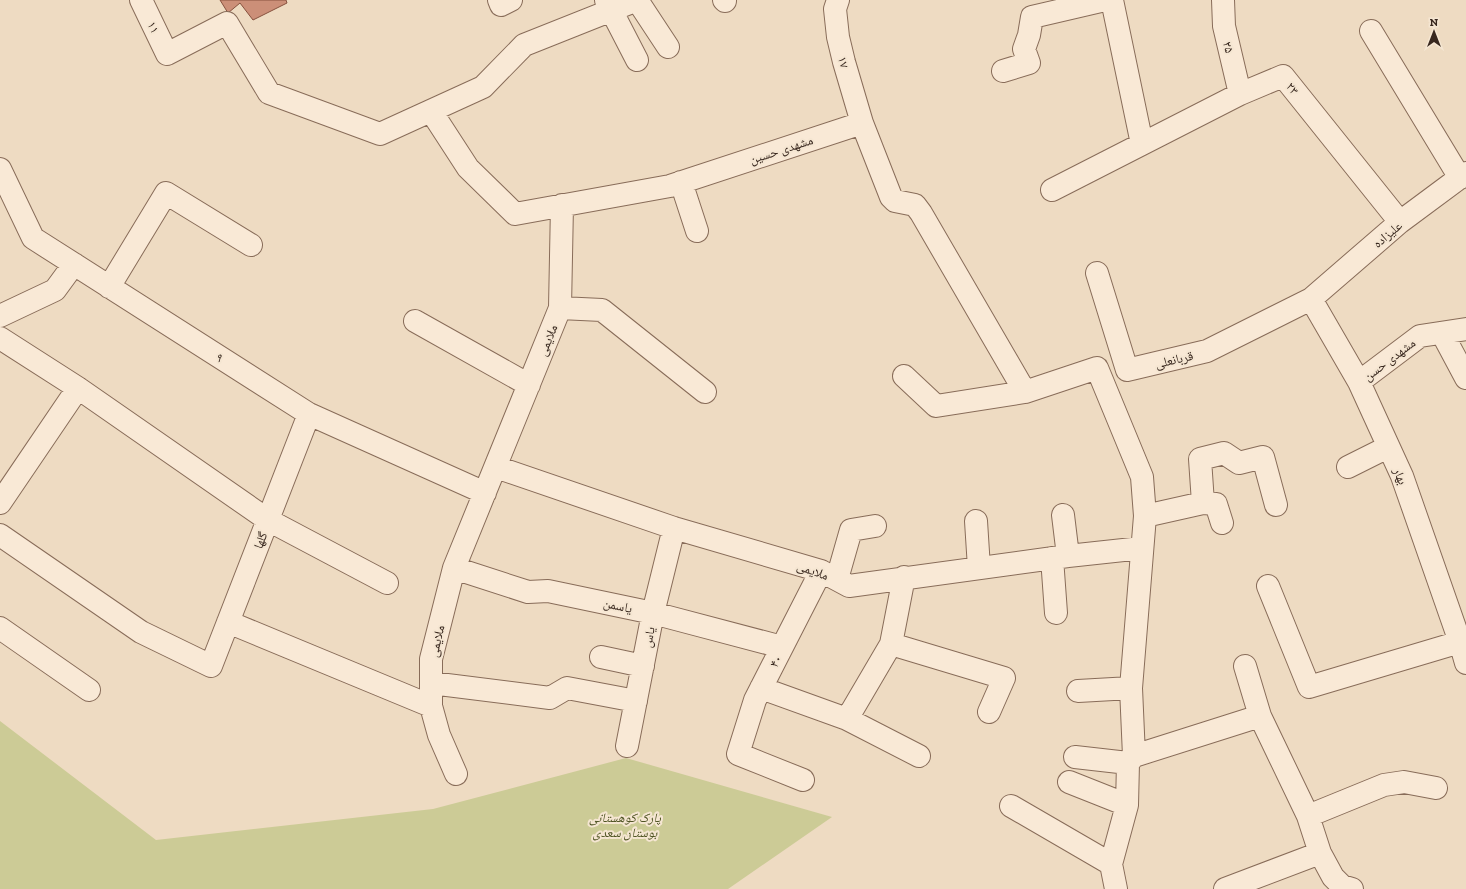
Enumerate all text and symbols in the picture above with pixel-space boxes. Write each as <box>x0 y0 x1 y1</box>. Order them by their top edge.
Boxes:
north arrow <box>1414 12 1454 52</box>
text: N <box>1430 16 1439 29</box>
street label: ۱۱ <box>144 19 163 36</box>
street label: ۲۵ <box>1220 40 1237 55</box>
street label: ۱۷ <box>835 55 852 70</box>
street label: ۲۳ <box>1283 79 1302 98</box>
street label: مشهدی حسین <box>748 132 815 168</box>
street label: علیزاده <box>1370 218 1406 252</box>
street label: ملایمی <box>534 322 561 358</box>
street label: مشهدی حسن <box>1360 335 1419 385</box>
street label: قربانعلی <box>1154 348 1195 372</box>
street label: ۹ <box>213 350 226 365</box>
street label: بهار <box>1389 465 1411 487</box>
street label: گلها <box>250 529 271 551</box>
street label: ملایمی <box>795 558 831 584</box>
street label: یاسمن <box>602 595 634 617</box>
street label: ملایمی <box>426 623 448 659</box>
street label: یاس <box>639 625 659 649</box>
street label: ۴۰ <box>766 653 785 670</box>
park label: پارک کوهستانی بوستان سعدی <box>589 810 662 841</box>

